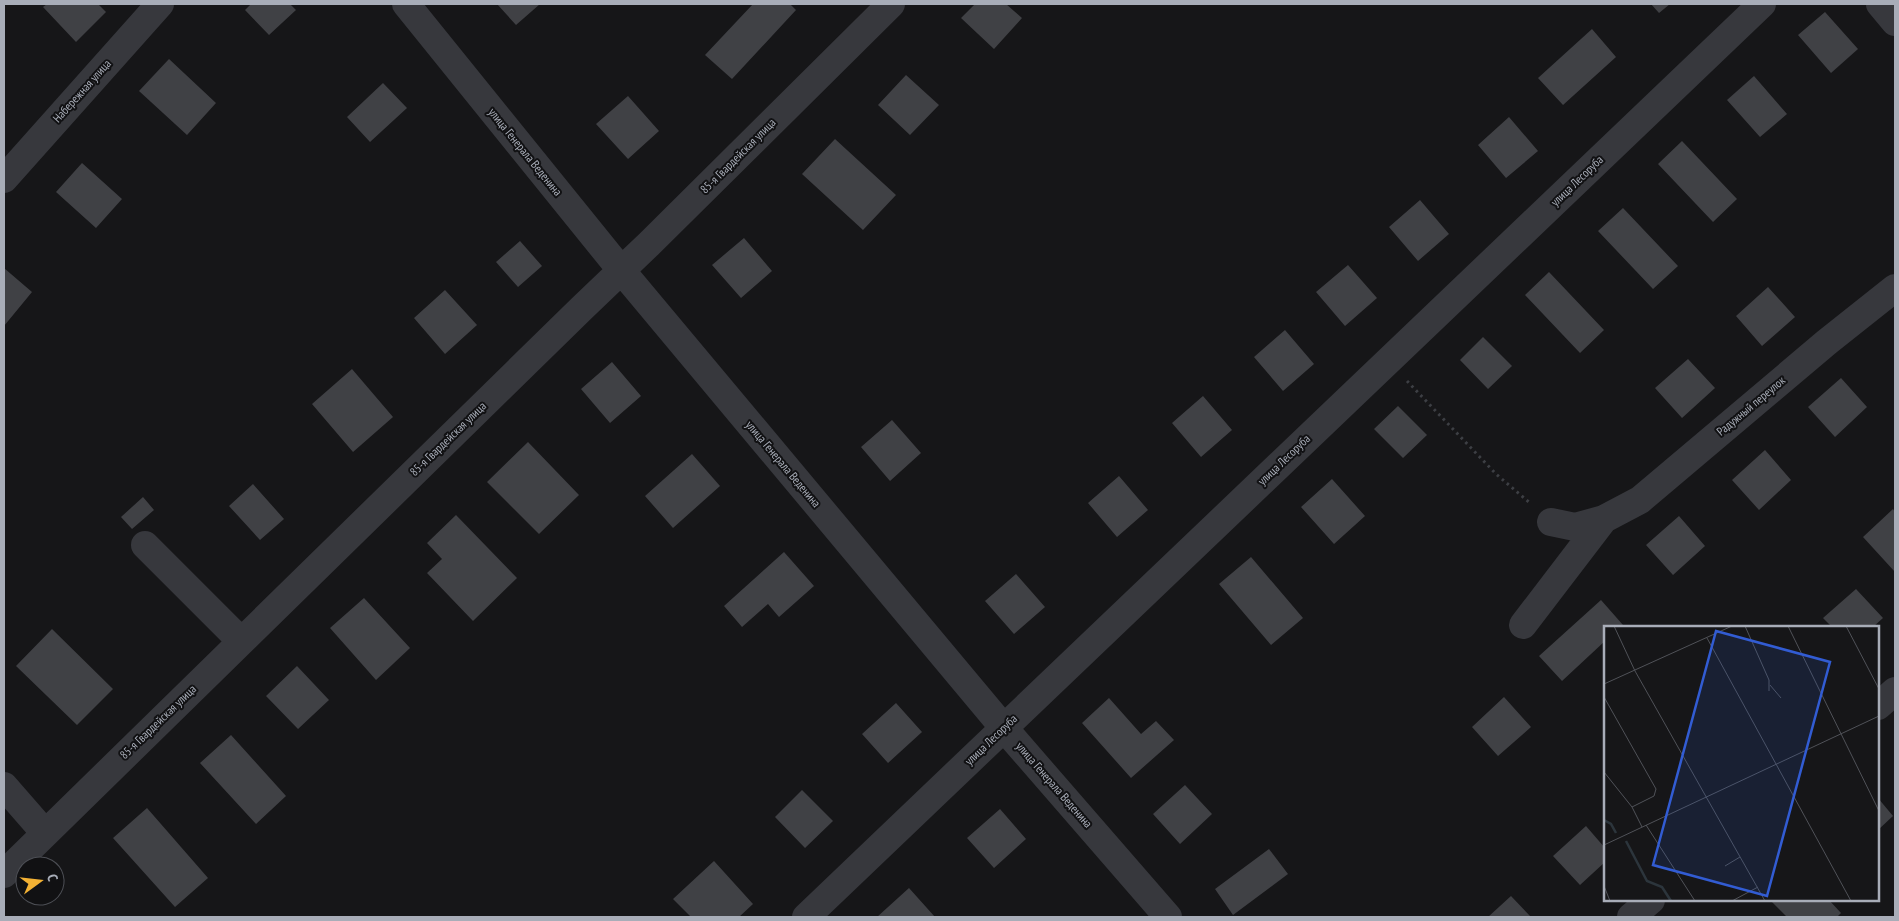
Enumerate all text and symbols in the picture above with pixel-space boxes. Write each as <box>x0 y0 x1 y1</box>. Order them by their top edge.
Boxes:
street label: Набережная улица <box>49 56 114 125</box>
street label: улица Генерала Веденина <box>485 105 566 199</box>
street label: 85-я Гвардейская улица <box>697 115 779 196</box>
street label: улица Лесоруба <box>1547 152 1606 209</box>
street label: Радужный переулок <box>1713 372 1788 439</box>
street label: 85-я Гвардейская улица <box>406 398 489 479</box>
street label: улица Генерала Веденина <box>743 417 824 510</box>
street label: улица Лесоруба <box>1254 431 1313 488</box>
inset map <box>1604 626 1879 901</box>
street label: 85-я Гвардейская улица <box>116 681 199 762</box>
street label: улица Лесоруба <box>961 711 1020 768</box>
street label: улица Генерала Веденина <box>1013 739 1096 831</box>
north arrow <box>15 856 65 906</box>
text: С <box>43 872 62 884</box>

